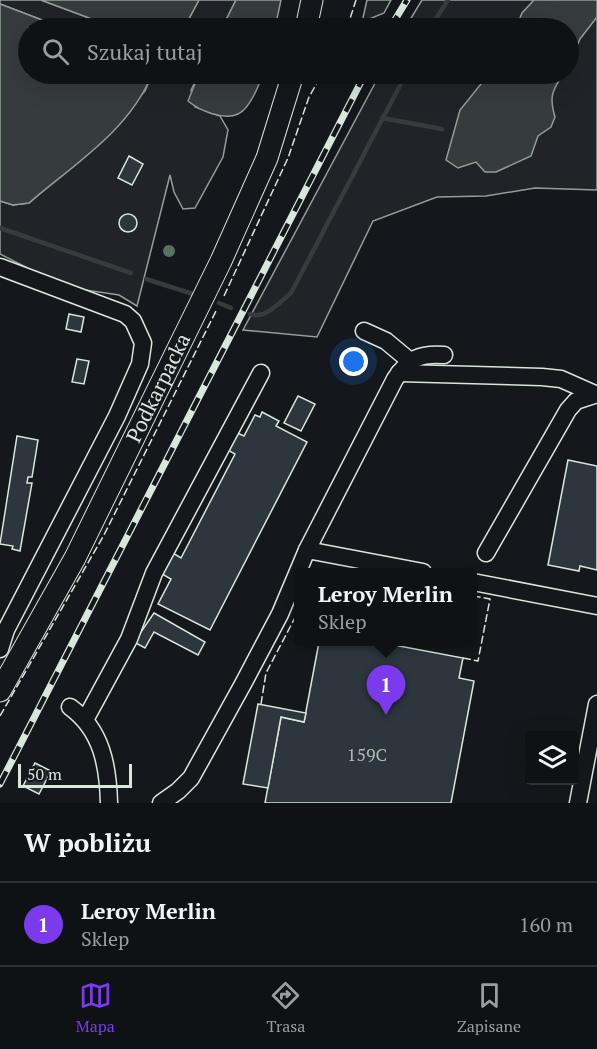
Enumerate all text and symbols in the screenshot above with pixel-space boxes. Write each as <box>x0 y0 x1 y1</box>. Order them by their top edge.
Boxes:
search box <box>18 18 579 84</box>
icon: search <box>39 35 72 68</box>
text: Szukaj tutaj <box>87 37 203 66</box>
street label: Podkarpacka <box>119 328 196 447</box>
your location <box>339 347 368 376</box>
popup <box>294 568 477 646</box>
text: Leroy Merlin <box>318 579 453 608</box>
text: Sklep <box>318 608 366 635</box>
pin: 1 <box>366 666 406 715</box>
map controls <box>525 731 579 785</box>
button: layers <box>525 731 579 785</box>
house number: 159C <box>347 742 387 766</box>
scale bar <box>18 761 132 788</box>
text: 50 m <box>27 763 62 785</box>
text: W pobliżu <box>24 825 151 859</box>
text: Leroy Merlin <box>81 896 216 925</box>
text: 1 <box>38 911 49 938</box>
text: 160 m <box>519 911 573 938</box>
text: Sklep <box>81 925 129 952</box>
tab: Mapa <box>76 979 115 1037</box>
tab: Trasa <box>267 979 305 1037</box>
tab: Zapisane <box>457 979 521 1037</box>

